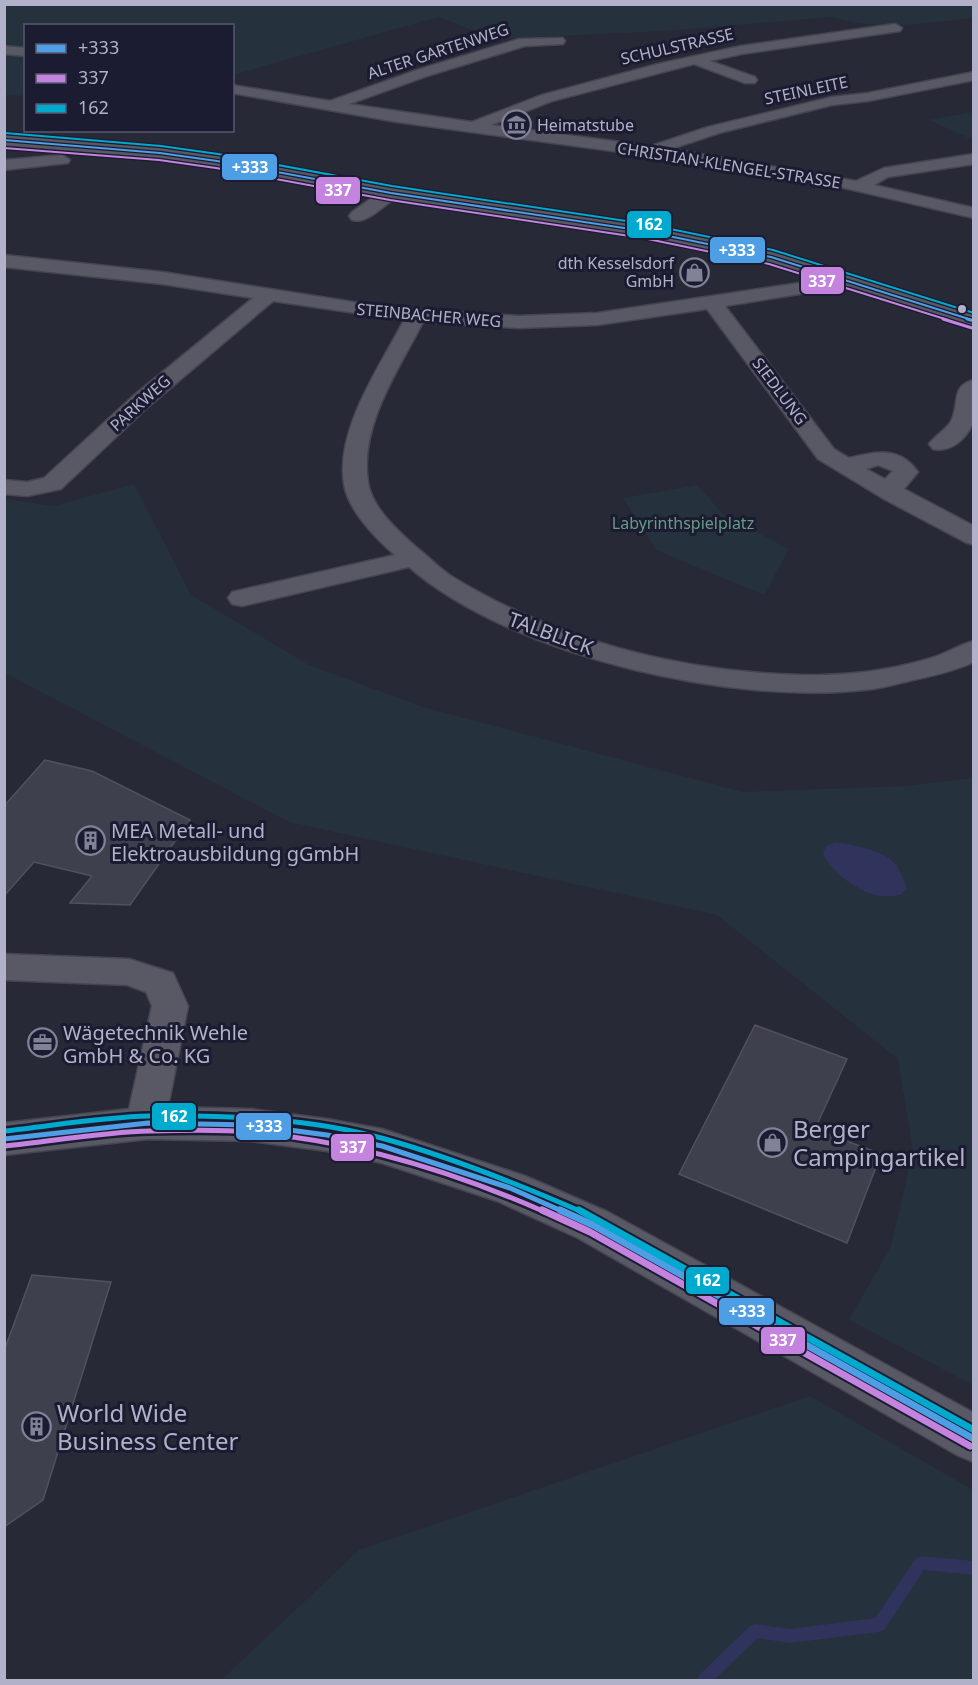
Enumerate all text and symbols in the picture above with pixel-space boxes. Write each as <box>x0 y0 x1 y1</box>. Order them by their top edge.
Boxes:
street label: ALTER GARTENWEG <box>365 18 511 84</box>
street label: SCHULSTRASSE <box>618 22 736 70</box>
legend <box>24 24 234 132</box>
text: +333 <box>78 35 119 59</box>
text: 337 <box>78 65 109 89</box>
street label: STEINLEITE <box>762 70 850 110</box>
text: 162 <box>78 95 109 119</box>
museum icon: Heimatstube <box>500 109 532 141</box>
place label: Heimatstube <box>537 114 634 136</box>
street label: CHRISTIAN-KLENGEL-STRASSE <box>616 136 842 194</box>
line badge: +333 <box>221 153 278 181</box>
text: +333 <box>232 156 268 178</box>
line badge: 337 <box>315 176 361 205</box>
text: 337 <box>324 179 352 201</box>
line badge: 162 <box>626 210 672 239</box>
text: 162 <box>635 213 663 235</box>
line badge: +333 <box>709 236 766 264</box>
text: +333 <box>719 239 755 261</box>
place label: dth Kesselsdorf GmbH <box>558 252 675 292</box>
shop icon: dth Kesselsdorf GmbH <box>679 256 711 288</box>
line badge: 337 <box>800 266 845 295</box>
text: 337 <box>808 270 836 292</box>
street label: STEINBACHER WEG <box>356 298 502 332</box>
unlabelled marker <box>956 303 968 315</box>
street label: SIEDLUNG <box>748 353 812 429</box>
street label: PARKWEG <box>105 370 175 436</box>
park label: Labyrinthspielplatz <box>612 512 754 534</box>
street label: TALBLICK <box>505 605 598 661</box>
place label: MEA Metall- und Elektroausbildung gGmbH <box>111 817 359 867</box>
building icon: MEA Metall- und Elektroausbildung gGmbH <box>74 825 106 857</box>
place label: Wägetechnik Wehle GmbH & Co. KG <box>63 1019 248 1069</box>
office icon: Wägetechnik Wehle GmbH & Co. KG <box>26 1027 58 1059</box>
line badge: 162 <box>151 1102 197 1131</box>
text: 162 <box>160 1105 188 1127</box>
line badge: +333 <box>235 1112 292 1141</box>
place label: Berger Campingartikel <box>793 1112 965 1173</box>
text: +333 <box>246 1115 282 1137</box>
shop icon: Berger Campingartikel <box>756 1126 788 1158</box>
line badge: 337 <box>330 1133 375 1162</box>
text: 337 <box>339 1136 367 1158</box>
line badge: 162 <box>685 1266 730 1295</box>
text: 162 <box>693 1269 721 1291</box>
line badge: +333 <box>718 1297 775 1326</box>
text: +333 <box>729 1300 765 1322</box>
line badge: 337 <box>760 1326 806 1355</box>
text: 337 <box>769 1329 797 1351</box>
place label: World Wide Business Center <box>57 1396 238 1457</box>
building icon: World Wide Business Center <box>20 1410 52 1442</box>

